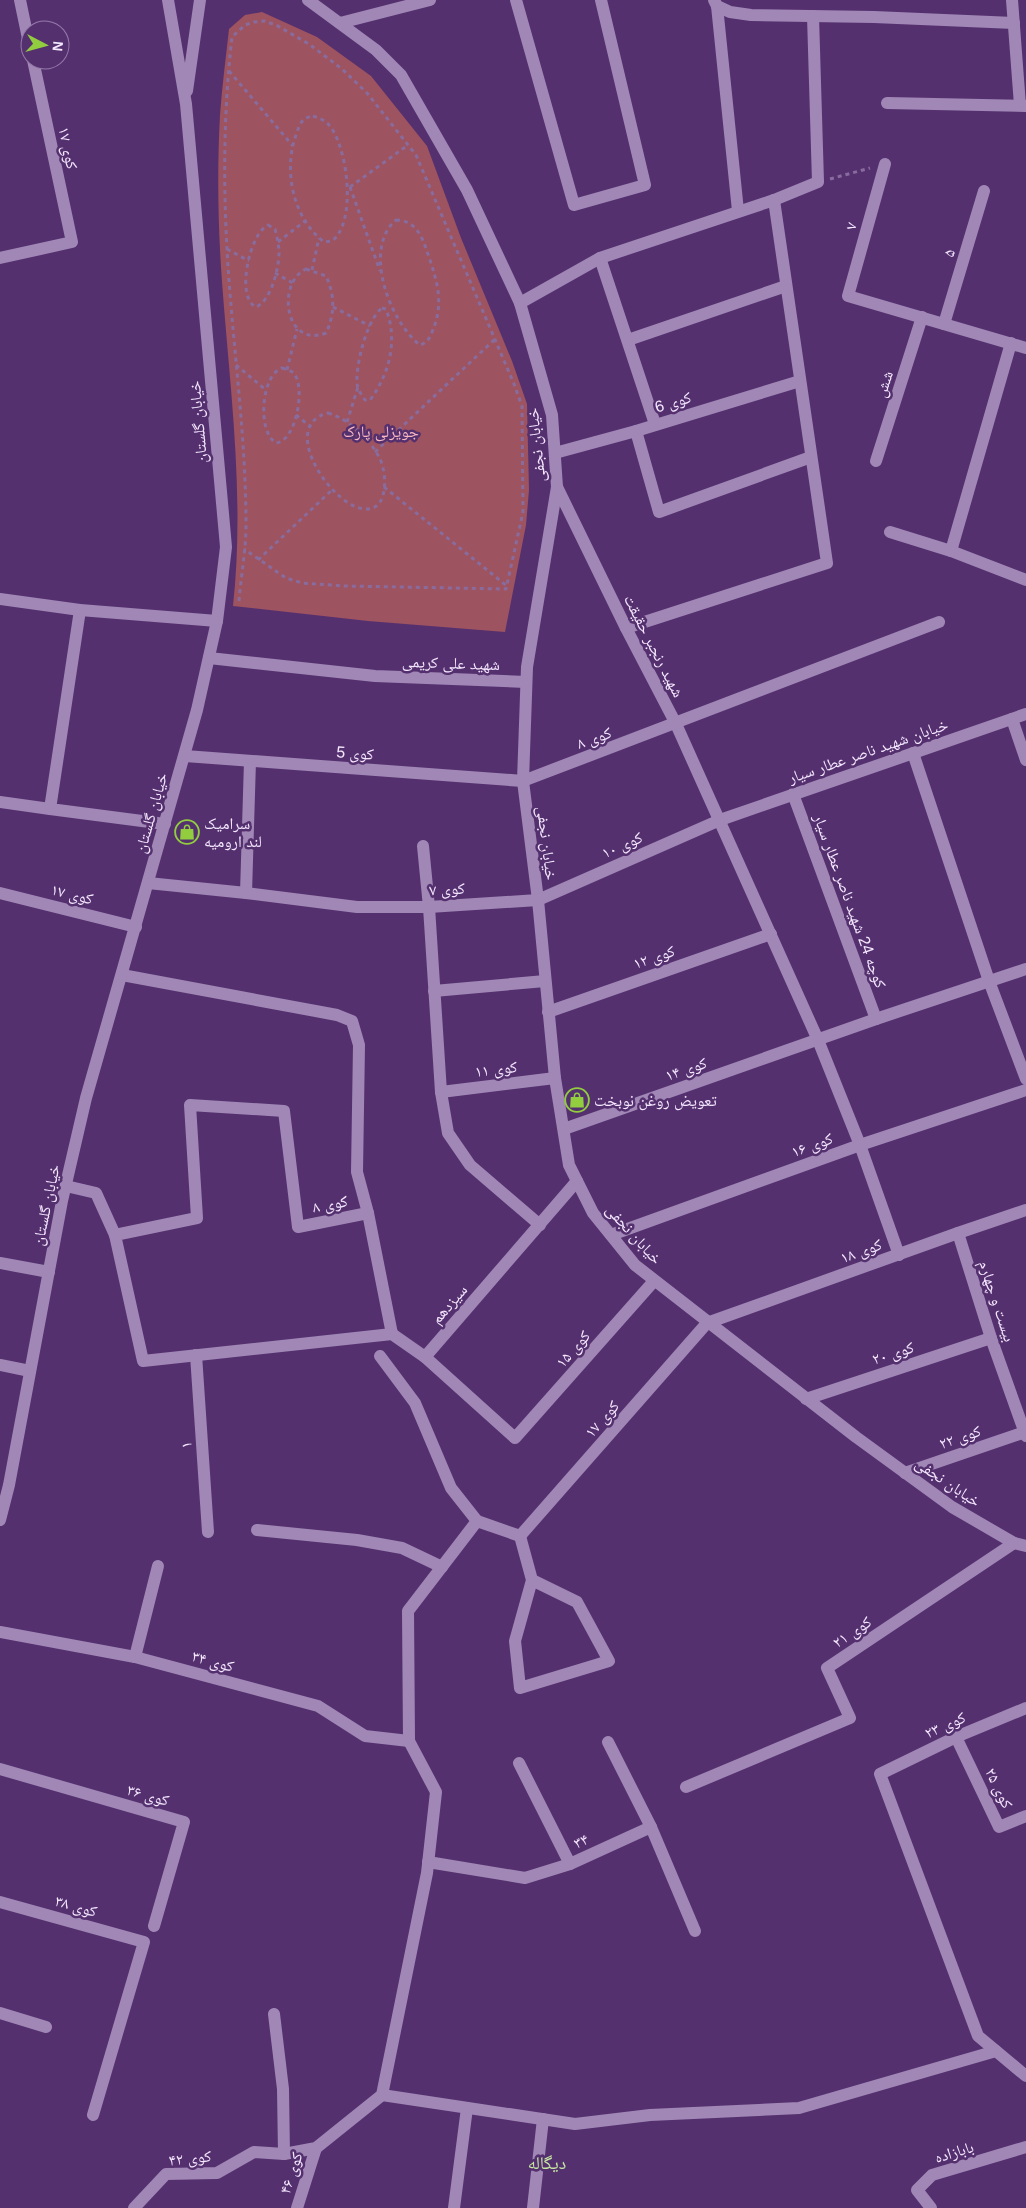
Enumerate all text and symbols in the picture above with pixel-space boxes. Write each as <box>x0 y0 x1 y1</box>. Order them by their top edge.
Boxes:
north arrow <box>20 20 70 70</box>
text: N <box>49 40 66 52</box>
street label: کوی ۱۷ <box>53 125 81 171</box>
street label: ۷ <box>842 220 860 232</box>
street label: ۵ <box>940 247 958 259</box>
street label: شش <box>872 369 898 400</box>
street label: خیابان گلستان <box>186 380 212 464</box>
street label: کوی 6 <box>653 388 694 418</box>
street label: خیابان نجفی <box>524 407 550 483</box>
park label: جویزلی پارک <box>343 423 419 442</box>
street label: شهید رنجبر حقیقت <box>620 592 687 700</box>
street label: شهید علی کریمی <box>402 653 500 675</box>
street label: خیابان شهید ناصر عطار سیار <box>785 716 951 789</box>
street label: کوی ۸ <box>574 724 615 754</box>
street label: کوی 5 <box>336 743 375 765</box>
street label: خیابان گلستان <box>131 771 172 856</box>
street label: خیابان نجفی <box>532 805 560 881</box>
street label: کوچه 24 شهید ناصر عطار سیار <box>809 811 890 991</box>
place label: سرامیک لند ارومیه <box>204 815 262 851</box>
shop icon: سرامیک لند ارومیه <box>174 819 200 845</box>
street label: کوی ۱۰ <box>599 828 646 863</box>
street label: کوی ۷ <box>429 880 466 900</box>
street label: کوی ۱۷ <box>49 881 95 909</box>
street label: کوی ۱۲ <box>631 942 678 974</box>
street label: کوی ۱۴ <box>663 1054 710 1086</box>
street label: کوی ۱۱ <box>474 1058 519 1082</box>
shop icon: تعویض روغن نوبخت <box>564 1087 590 1113</box>
place label: تعویض روغن نوبخت <box>594 1092 717 1111</box>
street label: کوی ۱۶ <box>789 1130 836 1162</box>
street label: خیابان گلستان <box>29 1163 65 1248</box>
street label: کوی ۸ <box>311 1192 350 1218</box>
street label: خیابان نجفی <box>601 1201 665 1269</box>
street label: کوی ۱۸ <box>838 1236 885 1268</box>
street label: بیست و چهارم <box>974 1258 1018 1344</box>
street label: سیزدهم <box>428 1281 472 1328</box>
street label: کوی ۱۵ <box>553 1327 595 1372</box>
street label: کوی ۲۰ <box>870 1338 917 1370</box>
street label: کوی ۱۷ <box>582 1397 624 1442</box>
street label: کوی ۲۲ <box>937 1422 984 1454</box>
street label: ۱ <box>177 1441 195 1449</box>
street label: خیابان نجفی <box>911 1454 984 1512</box>
street label: کوی ۲۱ <box>829 1613 876 1653</box>
street label: کوی ۳۴ <box>190 1647 236 1677</box>
street label: کوی ۲۳ <box>922 1708 969 1743</box>
street label: کوی ۲۵ <box>980 1765 1016 1812</box>
street label: کوی ۳۶ <box>125 1781 171 1811</box>
street label: ۳۴ <box>571 1830 591 1852</box>
street label: کوی ۳۸ <box>53 1892 99 1922</box>
street label: بابازاده <box>932 2138 976 2167</box>
street label: کوی ۴۲ <box>168 2147 213 2171</box>
street label: کوی ۴۶ <box>276 2150 308 2197</box>
district label: دیگاله <box>528 2153 566 2173</box>

